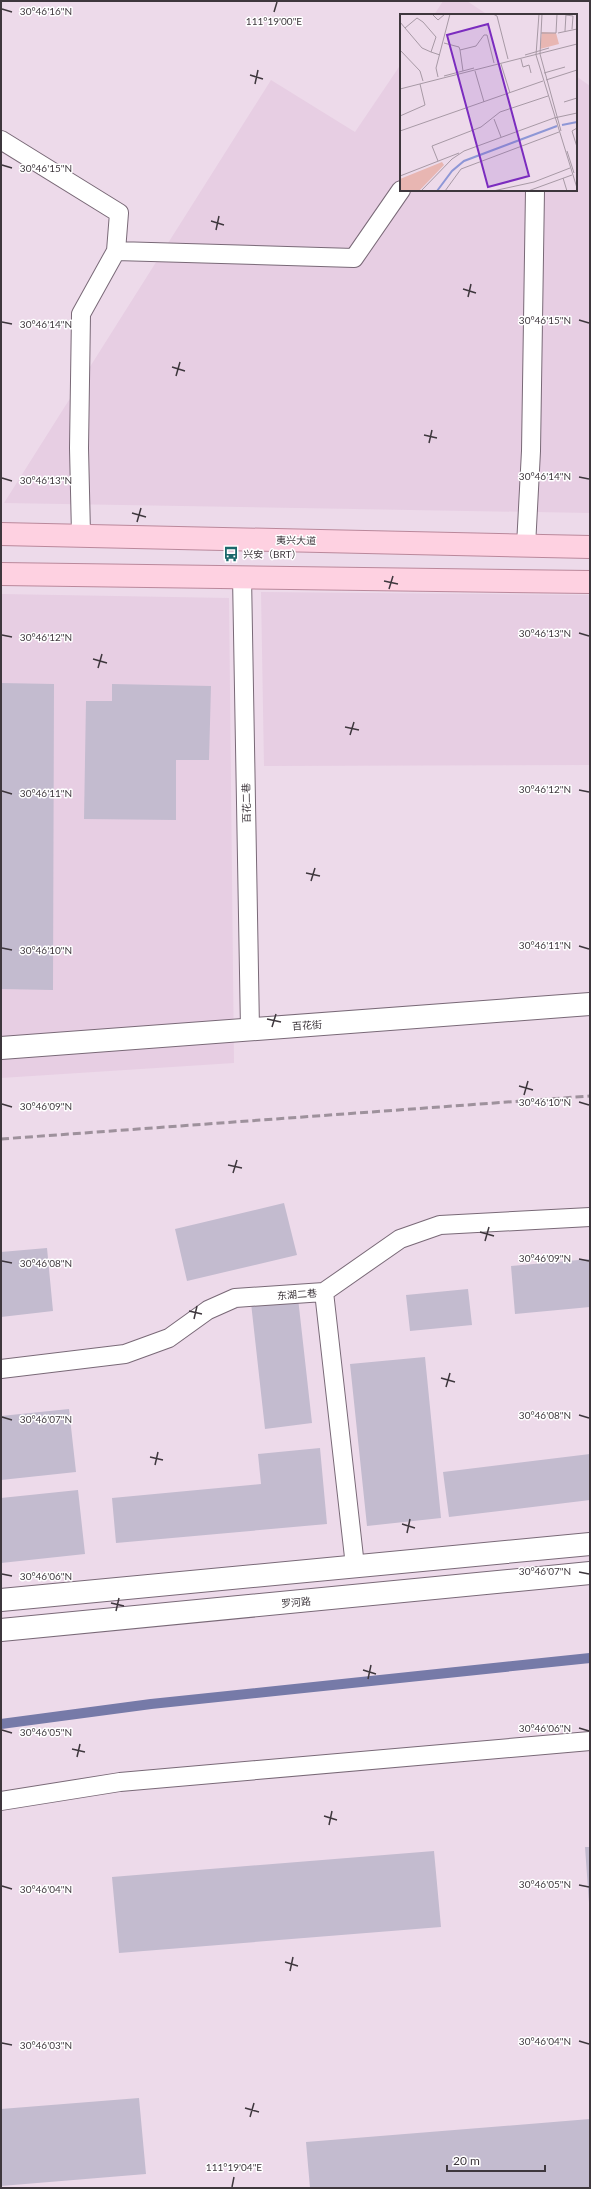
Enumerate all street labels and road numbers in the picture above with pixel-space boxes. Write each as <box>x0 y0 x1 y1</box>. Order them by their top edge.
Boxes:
street label: 夷兴大道 <box>276 534 316 546</box>
street label: 百花二巷 <box>240 783 252 823</box>
street label: 百花街 <box>292 1018 322 1032</box>
street label: 东湖二巷 <box>277 1287 317 1301</box>
street label: 罗河路 <box>281 1595 311 1609</box>

